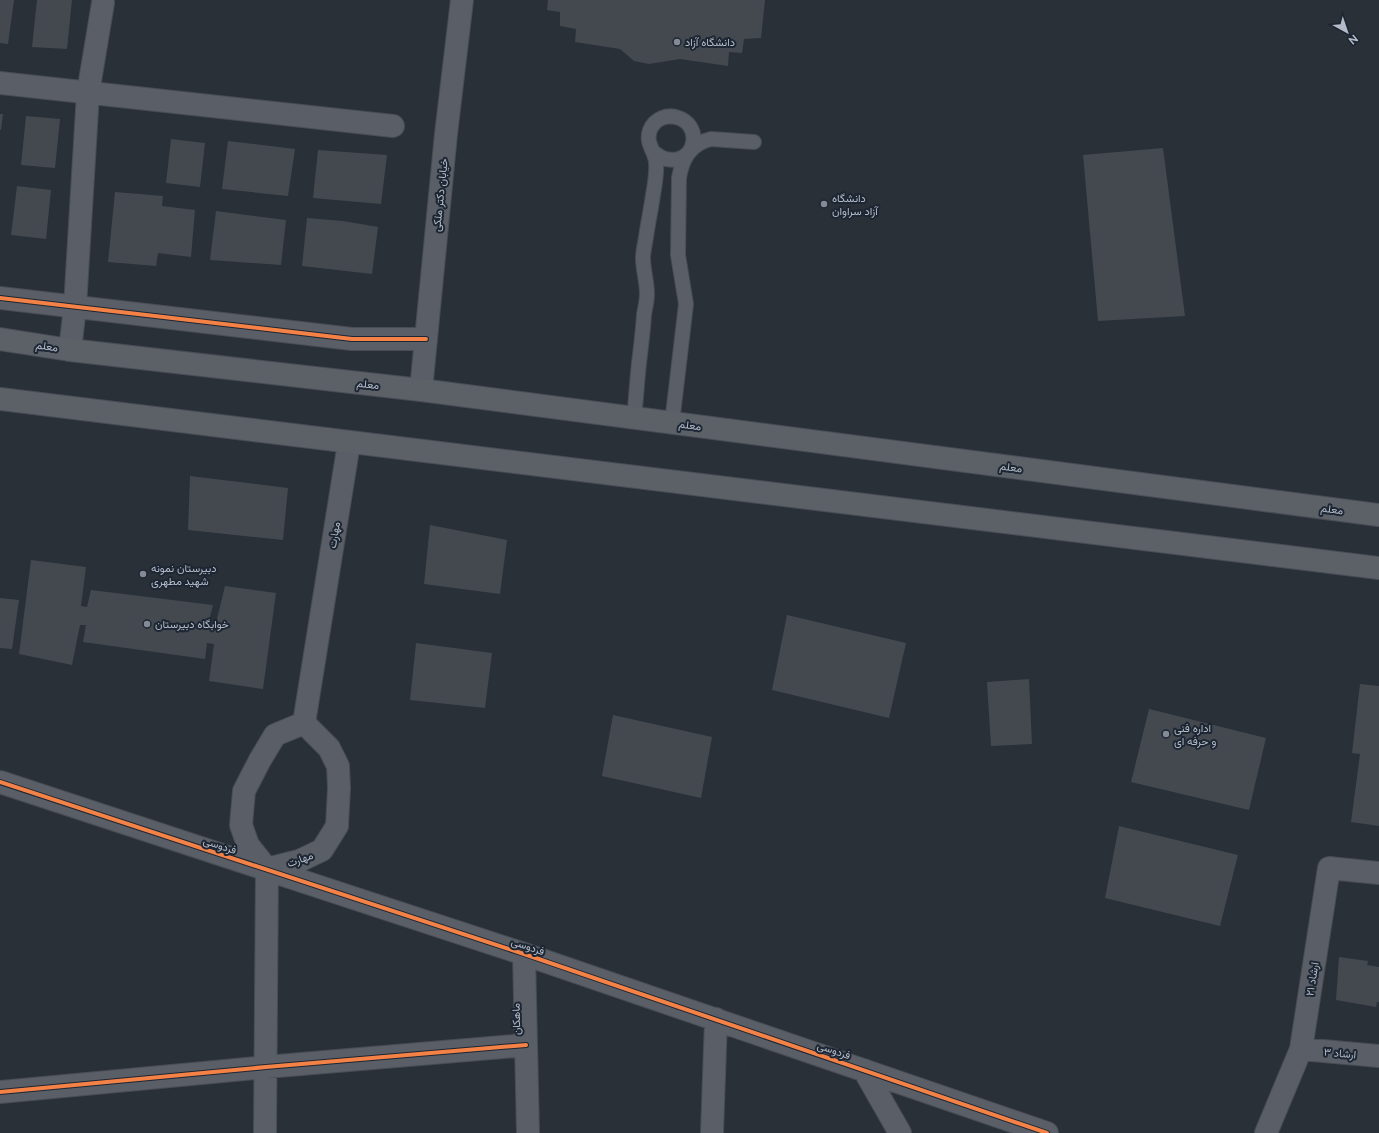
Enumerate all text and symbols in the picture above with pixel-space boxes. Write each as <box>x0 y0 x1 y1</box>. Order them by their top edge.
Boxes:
north arrow <box>1327 12 1367 52</box>
text: N <box>1346 32 1361 47</box>
place label: دانشگاه آزاد <box>685 36 735 49</box>
marker: دانشگاه آزاد <box>672 37 682 47</box>
street label: خیابان دکتر ملکی <box>430 158 451 232</box>
place label: دانشگاه آزاد سراوان <box>832 192 879 218</box>
marker: دانشگاه آزاد سراوان <box>819 199 829 209</box>
street label: معلم <box>35 338 59 356</box>
street label: معلم <box>356 377 380 393</box>
street label: معلم <box>678 418 702 434</box>
street label: معلم <box>999 460 1023 476</box>
street label: معلم <box>1320 502 1344 518</box>
street label: مهارت <box>326 521 343 549</box>
place label: دبیرستان نمونه شهید مطهری <box>151 562 216 588</box>
marker: دبیرستان نمونه شهید مطهری <box>138 569 148 579</box>
place label: خوابگاه دبیرستان <box>155 618 229 631</box>
marker: خوابگاه دبیرستان <box>142 619 152 629</box>
place label: اداره فنی و حرفه ای <box>1174 722 1217 748</box>
marker: اداره فنی و حرفه ای <box>1161 729 1171 739</box>
street label: فردوسی <box>201 834 238 857</box>
street label: مهارت <box>285 849 315 870</box>
street label: فردوسی <box>509 935 546 958</box>
street label: ارشاد ۲۱ <box>1303 961 1322 997</box>
street label: ماهکان <box>510 1003 523 1035</box>
street label: فردوسی <box>815 1039 852 1062</box>
street label: ارشاد ۳ <box>1323 1046 1357 1061</box>

